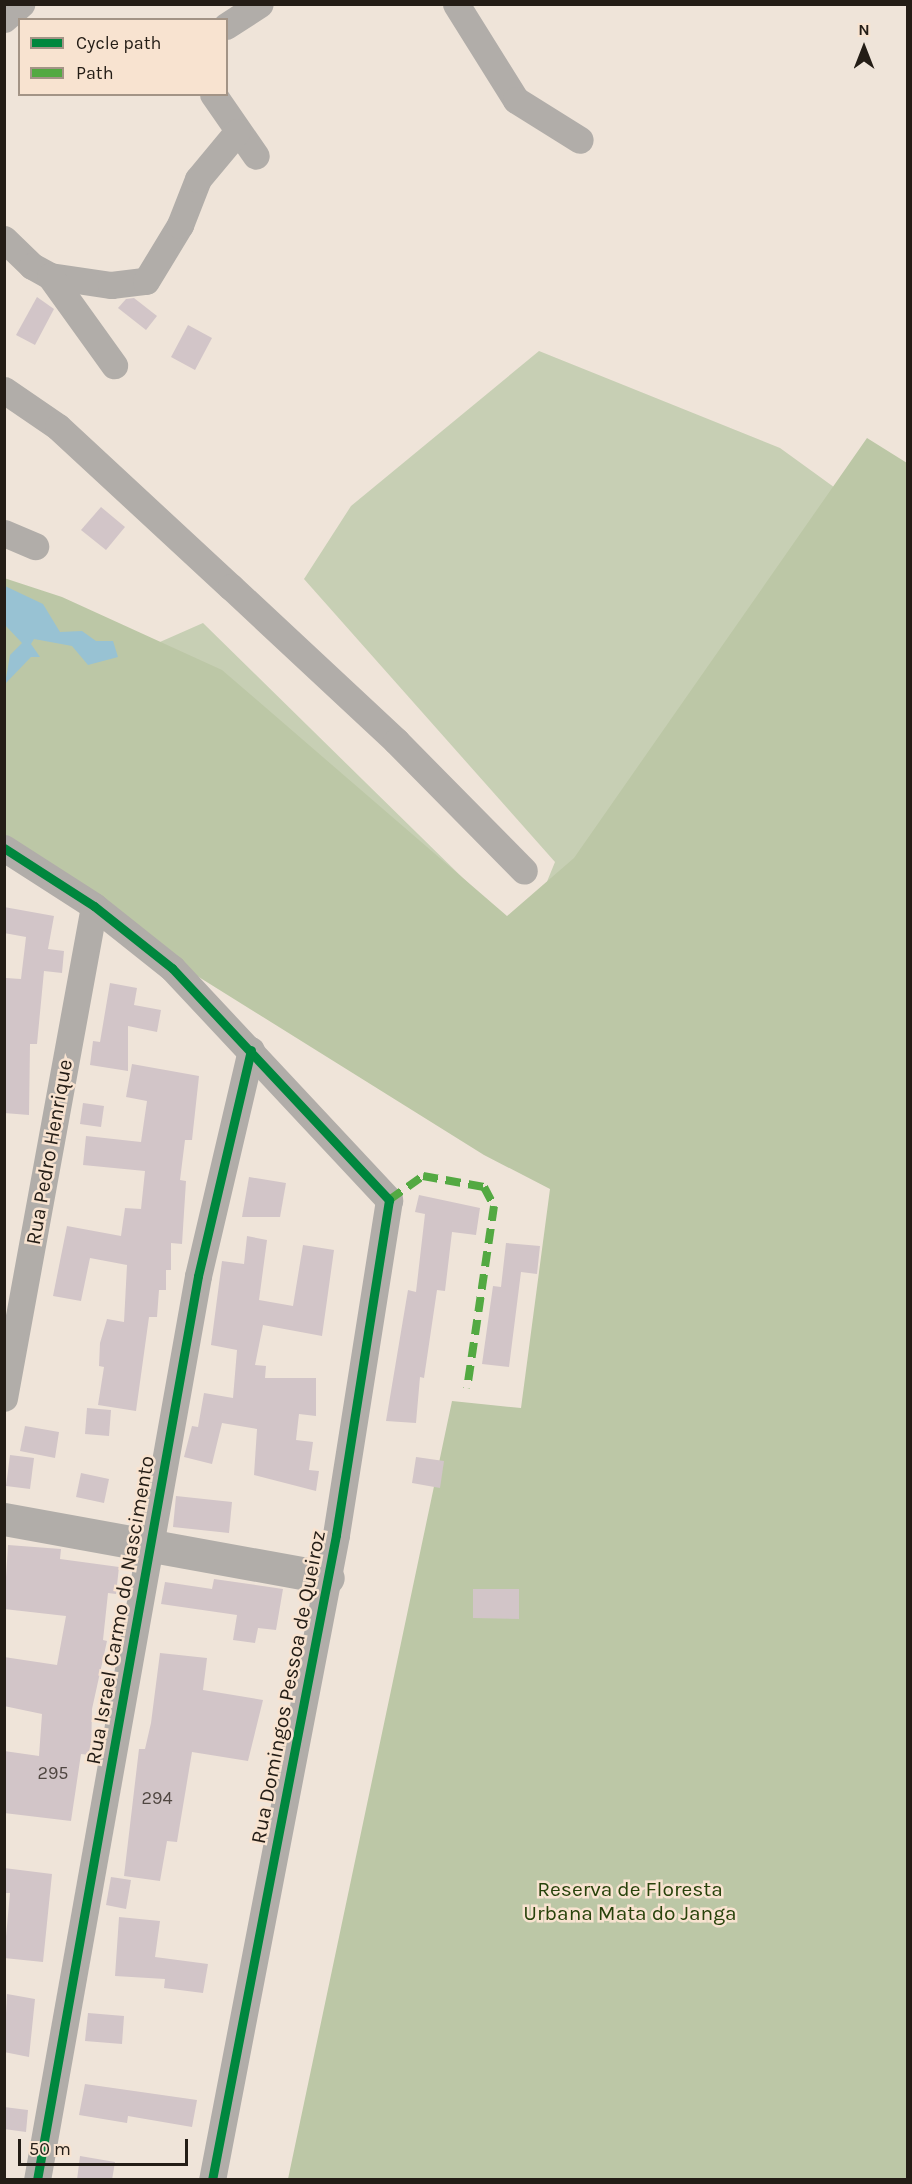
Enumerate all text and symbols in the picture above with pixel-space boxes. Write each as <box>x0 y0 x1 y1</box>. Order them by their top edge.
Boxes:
legend <box>18 18 228 96</box>
north arrow <box>834 18 894 78</box>
text: N <box>858 20 870 39</box>
text: Cycle path <box>76 32 161 54</box>
text: Path <box>76 62 114 84</box>
street label: Rua Pedro Henrique <box>20 1057 78 1247</box>
street label: Rua Israel Carmo do Nascimento <box>80 1453 160 1767</box>
street label: Rua Domingos Pessoa de Queiroz <box>245 1528 331 1846</box>
house number: 295 <box>37 1762 69 1784</box>
house number: 294 <box>142 1787 172 1809</box>
park label: Reserva de Floresta Urbana Mata do Janga <box>523 1876 737 1926</box>
scale bar <box>21 2127 190 2165</box>
text: 50 m <box>29 2138 71 2160</box>

